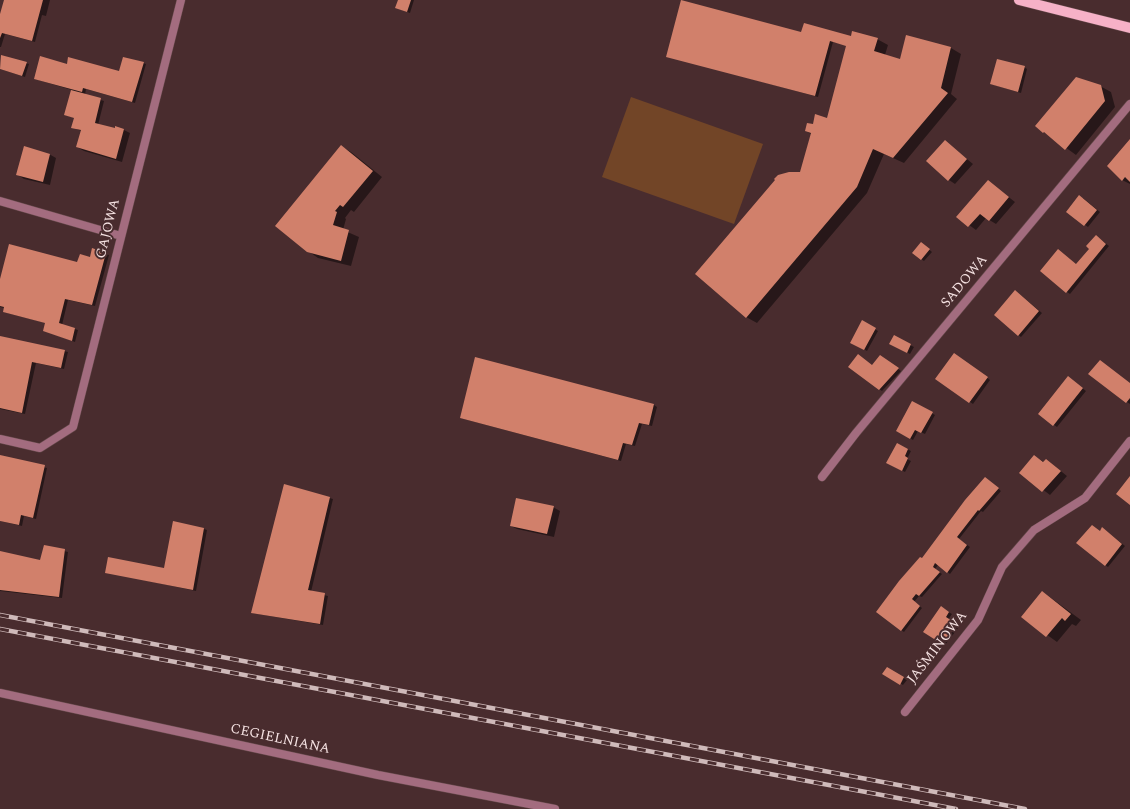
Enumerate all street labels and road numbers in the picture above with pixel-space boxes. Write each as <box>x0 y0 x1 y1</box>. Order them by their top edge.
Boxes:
street label: GAJOWA <box>93 197 125 261</box>
street label: SADOWA <box>938 252 992 312</box>
street label: JAŚMINOWA <box>904 608 972 688</box>
street label: CEGIELNIANA <box>229 721 331 759</box>

